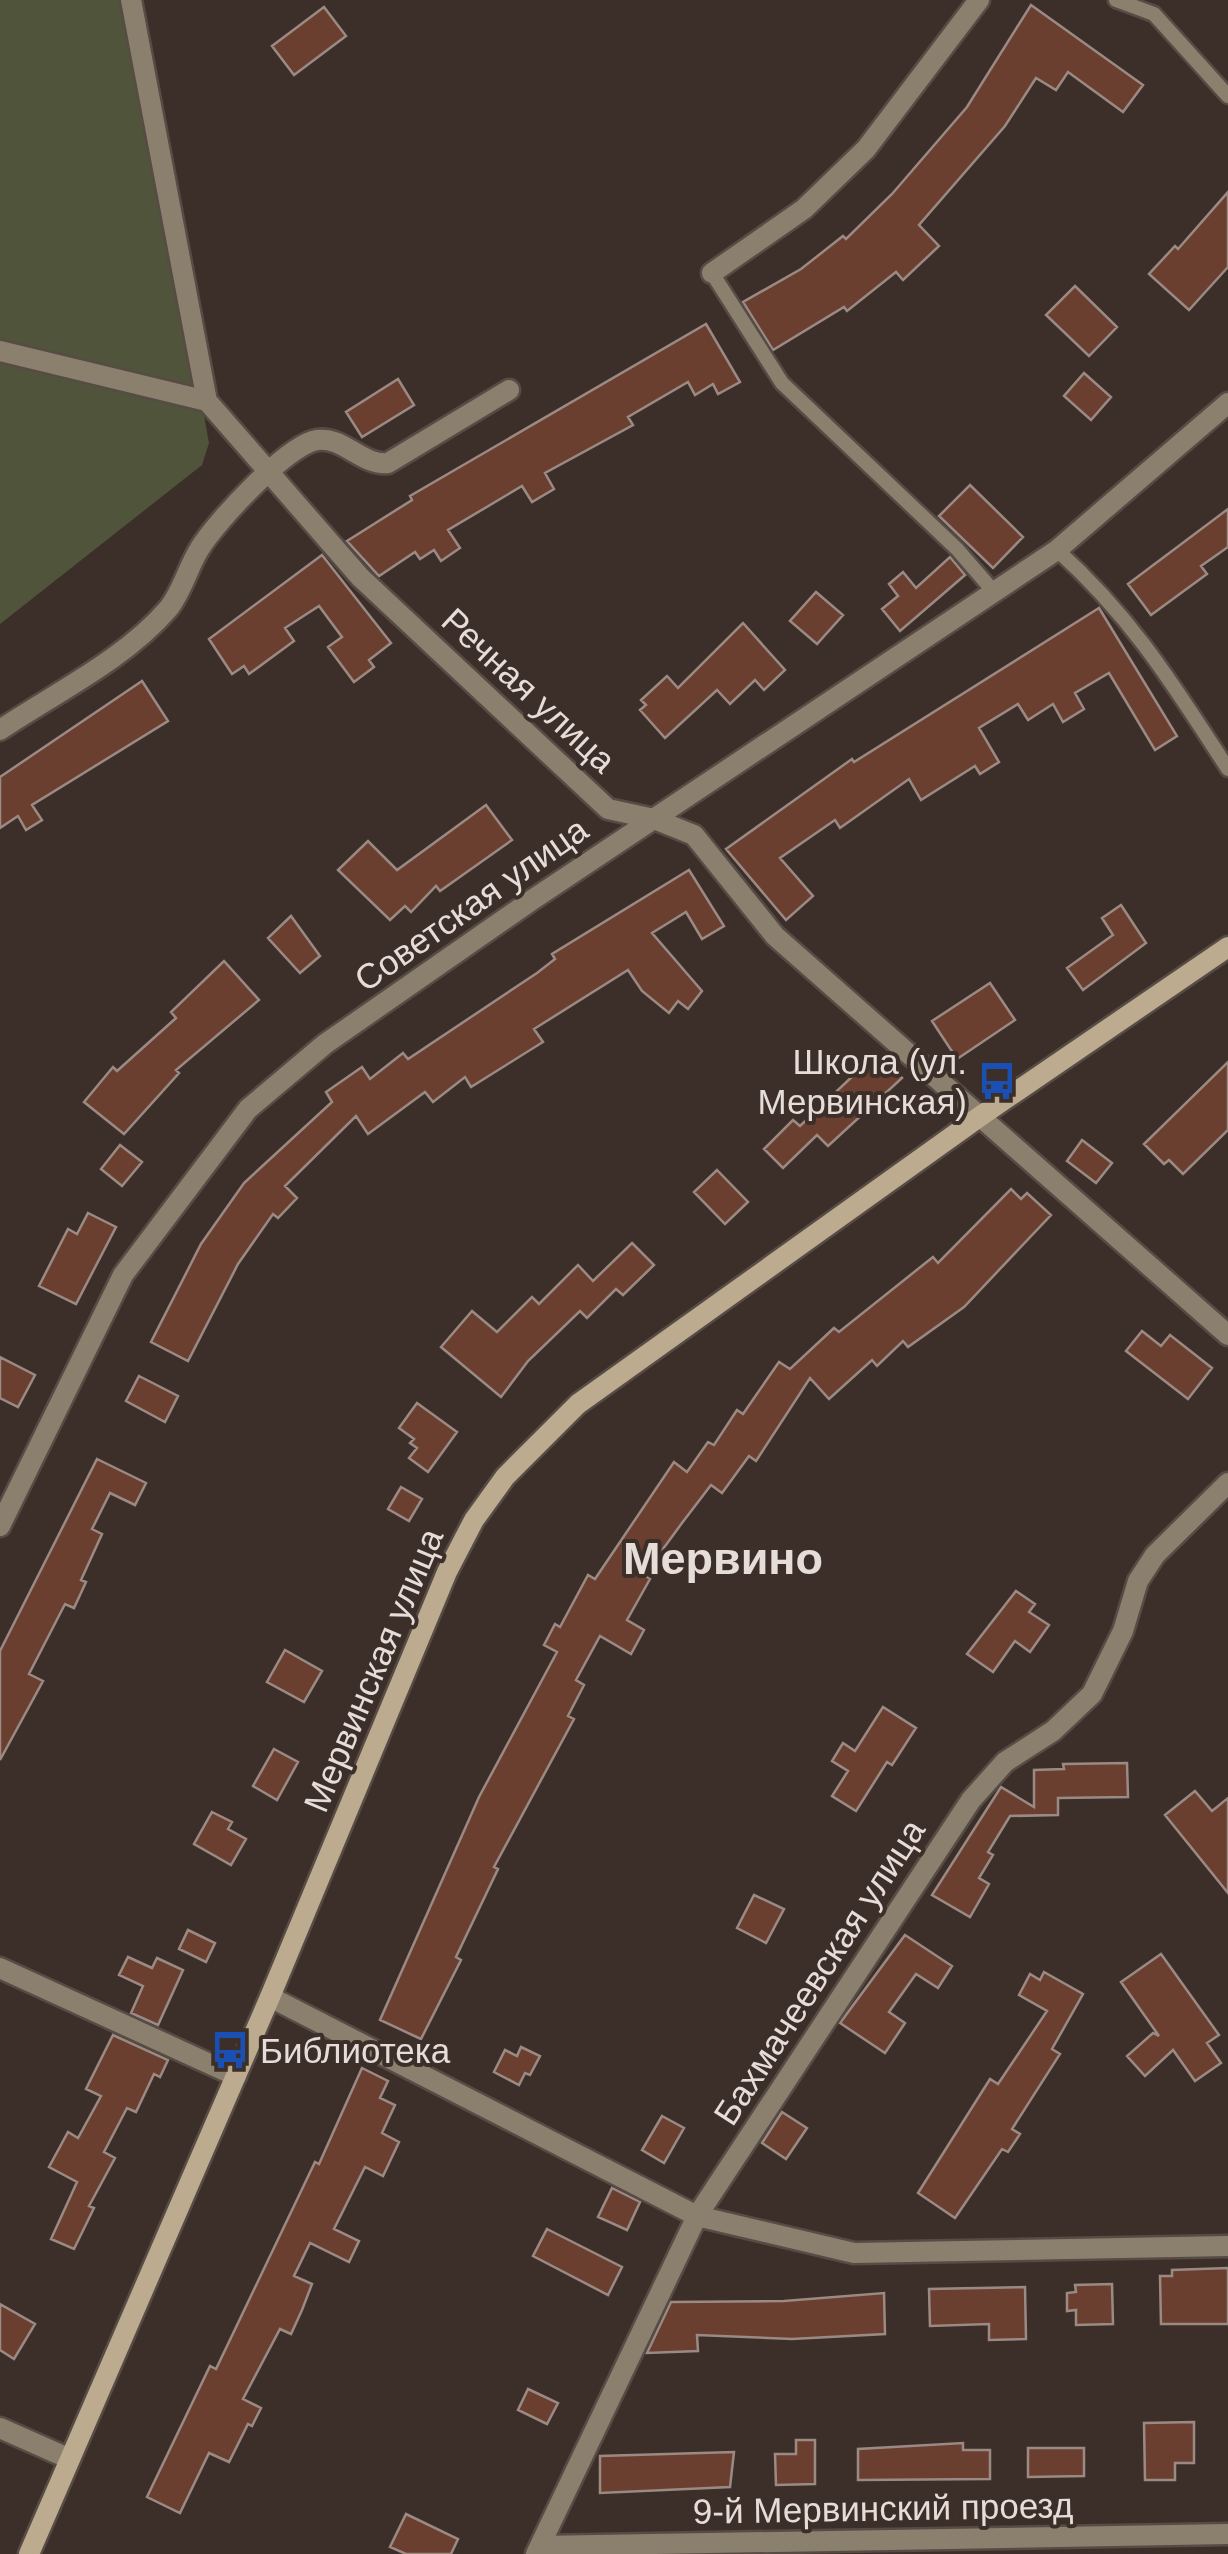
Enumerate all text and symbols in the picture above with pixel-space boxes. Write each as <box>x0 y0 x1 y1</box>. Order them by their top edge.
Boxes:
street label: Речная улица <box>435 600 624 780</box>
street label: Советская улица <box>347 809 595 999</box>
place label: Школа (ул. Мервинская) <box>757 1042 967 1121</box>
bus stop icon: Школа (ул. Мервинская) <box>976 1060 1018 1102</box>
street label: Мервинская улица <box>296 1522 451 1817</box>
district label: Мервино <box>623 1533 823 1584</box>
street label: Бахмачеевская улица <box>706 1812 933 2132</box>
bus stop icon: Библиотека <box>209 2029 251 2071</box>
place label: Библиотека <box>260 2031 451 2070</box>
street label: 9-й Мервинский проезд <box>693 2485 1073 2531</box>

